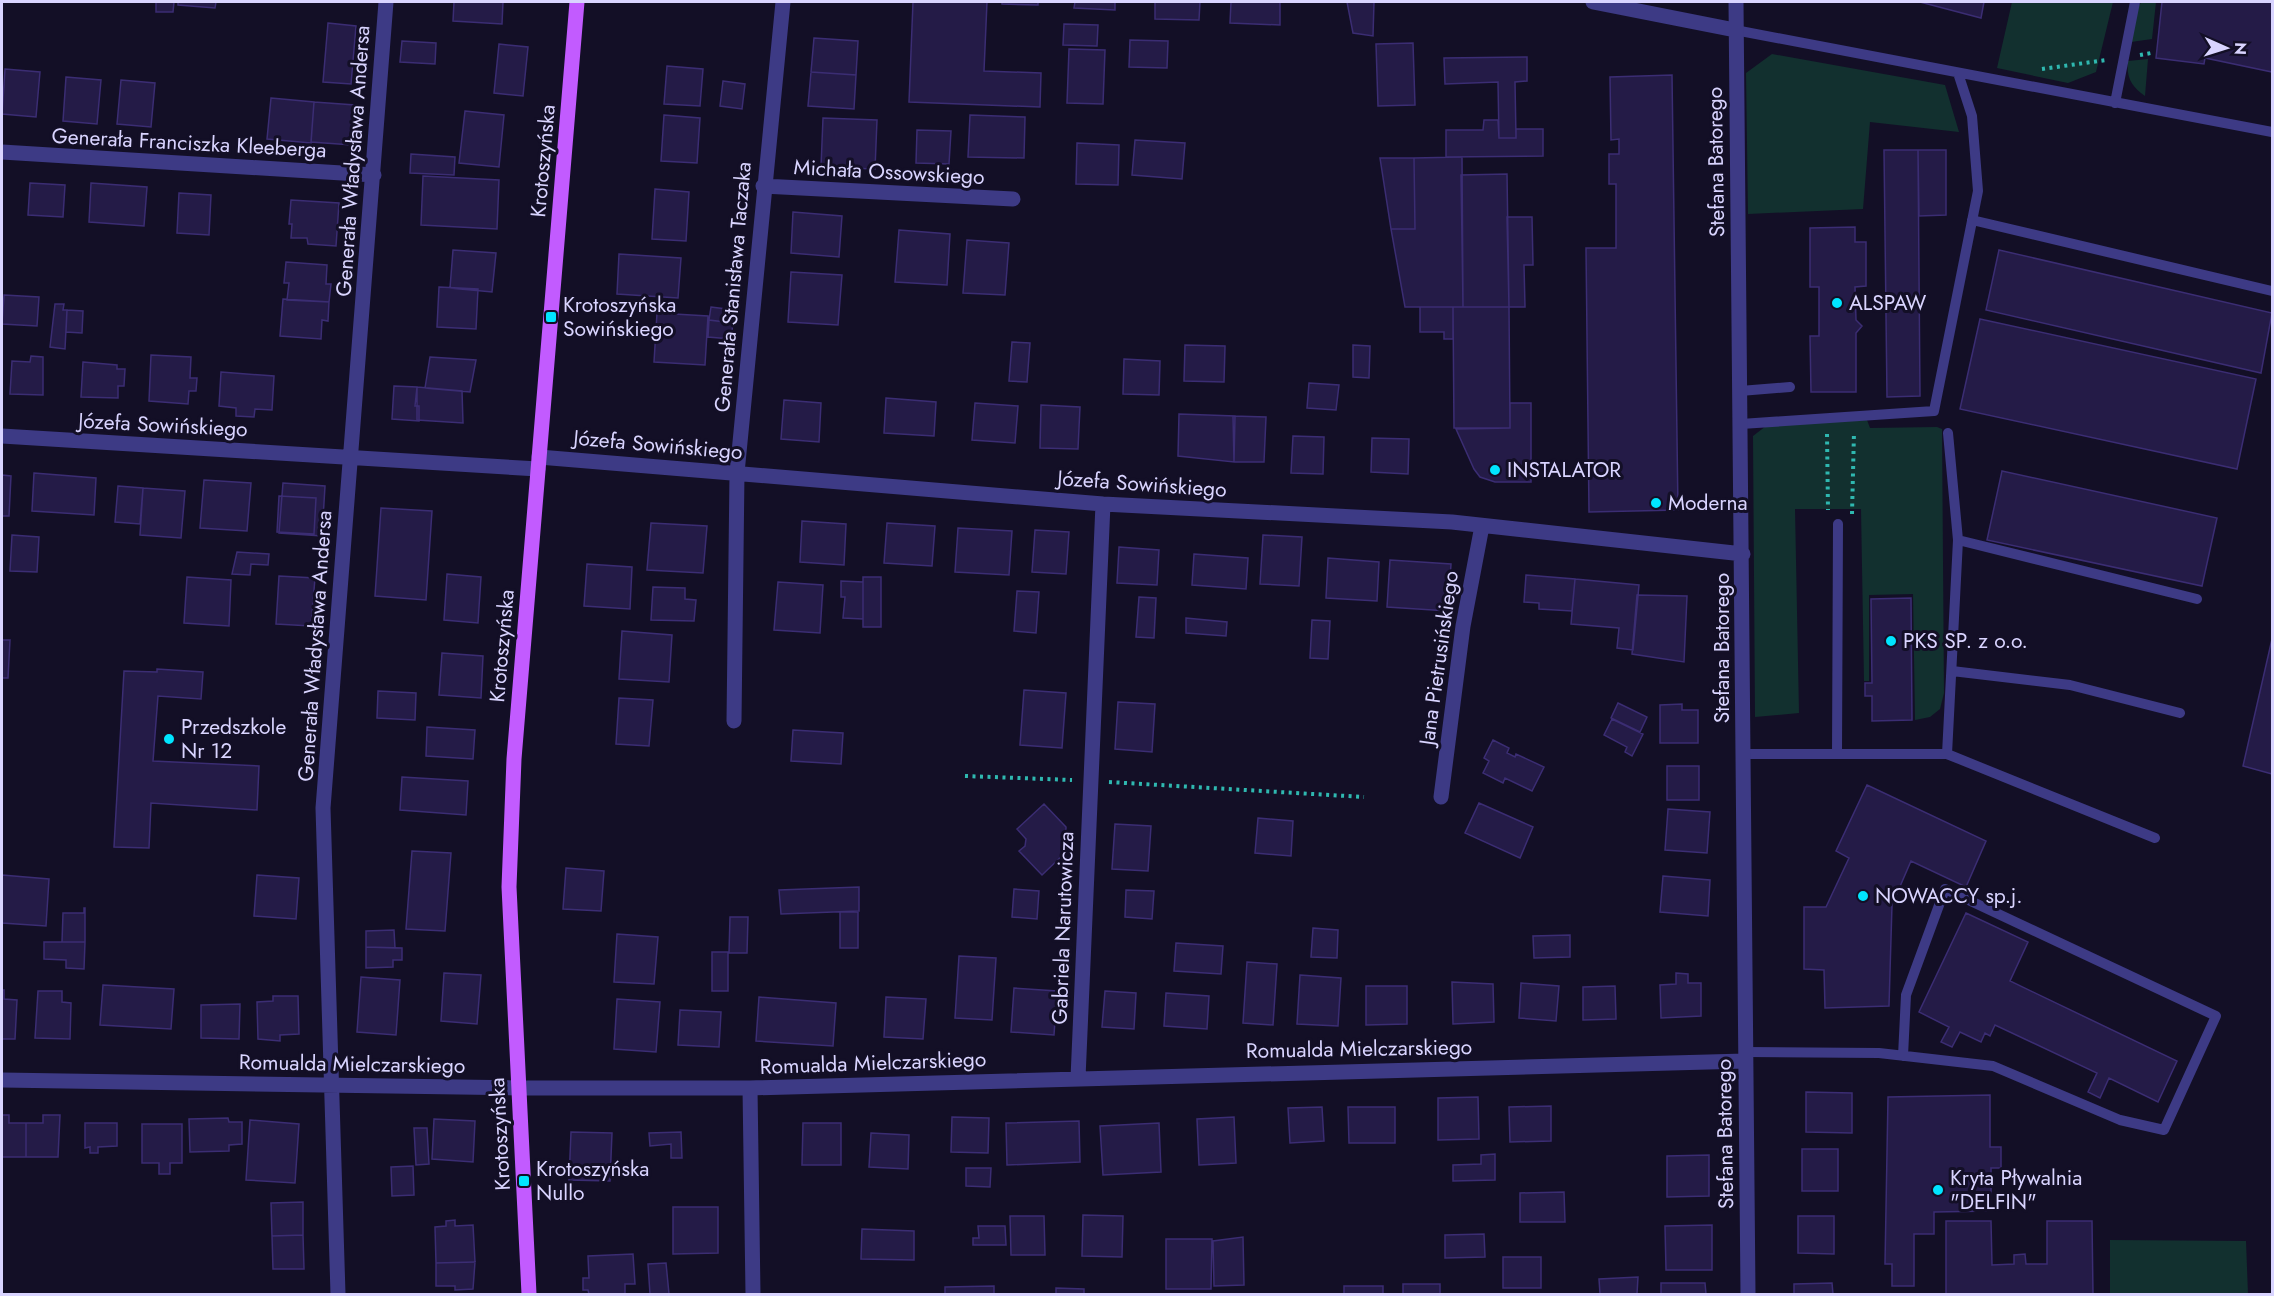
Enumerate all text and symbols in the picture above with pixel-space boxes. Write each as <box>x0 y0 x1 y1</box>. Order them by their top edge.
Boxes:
north arrow <box>2196 18 2256 78</box>
street label: Generała Władysława Andersa <box>329 24 377 298</box>
text: N <box>2229 42 2252 56</box>
street label: Stefana Batorego <box>1700 87 1732 237</box>
street label: Krotoszyńska <box>523 103 563 219</box>
street label: Generała Franciszka Kleeberga <box>51 121 327 165</box>
street label: Michała Ossowskiego <box>793 152 985 192</box>
street label: Generała Stanisława Taczaka <box>707 160 759 414</box>
place label: ALSPAW <box>1849 288 1927 318</box>
place label: Krotoszyńska Sowińskiego <box>563 290 676 344</box>
marker: ALSPAW <box>1830 296 1844 310</box>
marker: Krotoszyńska Sowińskiego <box>544 310 558 324</box>
street label: Józefa Sowińskiego <box>75 405 248 444</box>
street label: Józefa Sowińskiego <box>569 422 744 467</box>
place label: INSTALATOR <box>1507 455 1621 485</box>
street label: Józefa Sowińskiego <box>1053 463 1228 505</box>
marker: INSTALATOR <box>1488 463 1502 477</box>
place label: Moderna <box>1668 488 1748 518</box>
marker: Moderna <box>1649 496 1663 510</box>
street label: Generała Władysława Andersa <box>291 509 339 783</box>
street label: Jana Pietrusińskiego <box>1411 569 1466 750</box>
street label: Stefana Batorego <box>1707 573 1737 723</box>
street label: Krotoszyńska <box>482 588 522 704</box>
place label: PKS SP. z o.o. <box>1903 626 2028 656</box>
marker: PKS SP. z o.o. <box>1884 634 1898 648</box>
place label: Przedszkole Nr 12 <box>181 712 286 766</box>
marker: Przedszkole Nr 12 <box>162 732 176 746</box>
street label: Gabriela Narutowicza <box>1045 831 1081 1025</box>
place label: NOWACCY sp.j. <box>1875 881 2023 911</box>
marker: NOWACCY sp.j. <box>1856 889 1870 903</box>
street label: Romualda Mielczarskiego <box>1246 1032 1472 1066</box>
street label: Romualda Mielczarskiego <box>759 1044 987 1082</box>
street label: Romualda Mielczarskiego <box>239 1047 465 1081</box>
street label: Stefana Batorego <box>1709 1059 1741 1209</box>
street label: Krotoszyńska <box>482 1077 518 1191</box>
place label: Krotoszyńska Nullo <box>536 1154 649 1208</box>
place label: Kryta Pływalnia "DELFIN" <box>1950 1163 2082 1217</box>
marker: Krotoszyńska Nullo <box>517 1174 531 1188</box>
marker: Kryta Pływalnia "DELFIN" <box>1931 1183 1945 1197</box>

